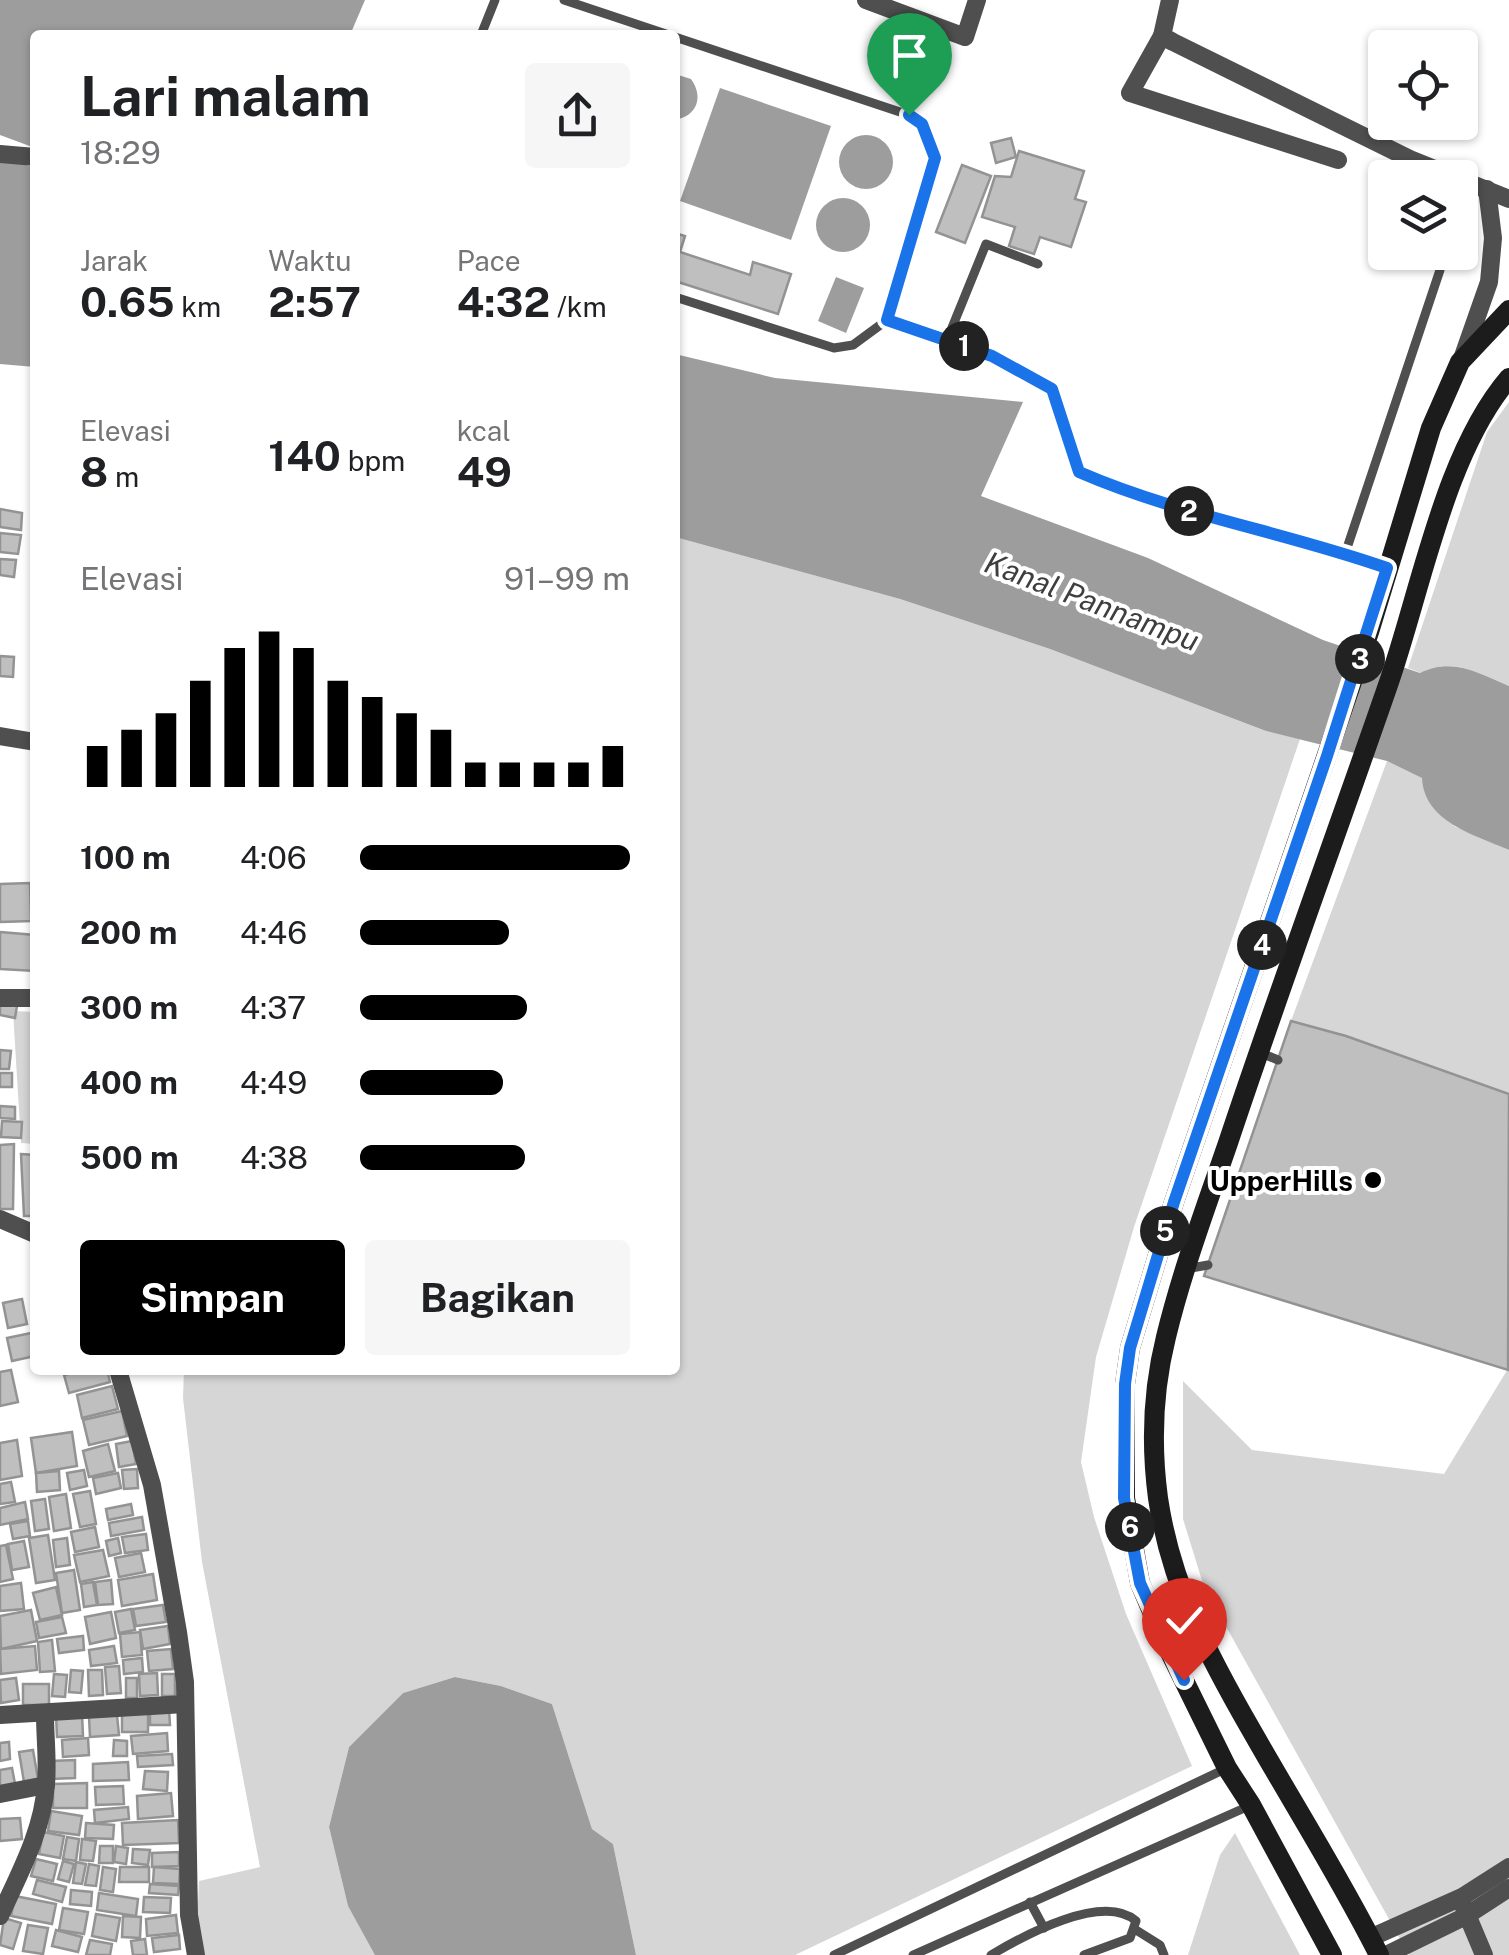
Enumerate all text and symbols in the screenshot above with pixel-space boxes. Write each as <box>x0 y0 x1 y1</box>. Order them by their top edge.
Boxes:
pin <box>867 13 952 116</box>
icon: arrive <box>882 28 937 83</box>
map controls <box>1368 30 1478 270</box>
button: locate <box>1368 30 1478 140</box>
button: share <box>525 63 630 168</box>
text: Lari malam <box>80 64 371 128</box>
text: 18:29 <box>80 134 161 171</box>
button: layers <box>1368 160 1478 270</box>
text: Jarak <box>80 244 148 277</box>
text: Waktu <box>268 244 352 277</box>
text: Pace <box>457 244 521 277</box>
text: 0.65 <box>80 277 174 326</box>
text: 2:57 <box>268 277 361 326</box>
text: 4:32 <box>457 277 550 326</box>
text: km <box>174 290 221 323</box>
text: /km <box>550 290 607 323</box>
pin: 1 <box>939 321 989 371</box>
text: 1 <box>958 329 970 362</box>
text: Elevasi <box>80 414 171 447</box>
text: kcal <box>457 414 511 447</box>
text: 140 <box>268 431 341 480</box>
text: bpm <box>341 444 405 477</box>
text: 8 <box>80 447 108 496</box>
text: 49 <box>457 447 512 496</box>
text: m <box>108 460 139 493</box>
pin: 2 <box>1164 486 1214 536</box>
text: 2 <box>1180 494 1198 527</box>
water label: Kanal Pannampu <box>980 544 1204 658</box>
text: Elevasi <box>80 560 184 597</box>
text: 91–99 m <box>504 560 630 597</box>
pin: 3 <box>1335 634 1385 684</box>
text: 3 <box>1351 642 1369 675</box>
text: 100 m <box>80 839 171 876</box>
text: 4:06 <box>240 839 307 876</box>
text: 200 m <box>80 914 177 951</box>
text: 4:46 <box>240 914 307 951</box>
pin: 4 <box>1237 920 1287 970</box>
text: 4 <box>1253 928 1271 961</box>
text: 300 m <box>80 989 178 1026</box>
text: 4:37 <box>240 989 306 1026</box>
text: 400 m <box>80 1064 178 1101</box>
text: 4:49 <box>240 1064 307 1101</box>
text: 500 m <box>80 1139 179 1176</box>
text: 4:38 <box>240 1139 308 1176</box>
place label: UpperHills <box>1209 1164 1353 1197</box>
marker: UpperHills <box>1362 1169 1384 1191</box>
pin: 5 <box>1140 1206 1190 1256</box>
text: 5 <box>1156 1214 1174 1247</box>
button: Simpan <box>80 1240 345 1355</box>
button: Bagikan <box>365 1240 630 1355</box>
pin: 6 <box>1105 1502 1155 1552</box>
text: 6 <box>1121 1510 1139 1543</box>
pin <box>1142 1578 1227 1681</box>
icon: check <box>1157 1593 1212 1648</box>

